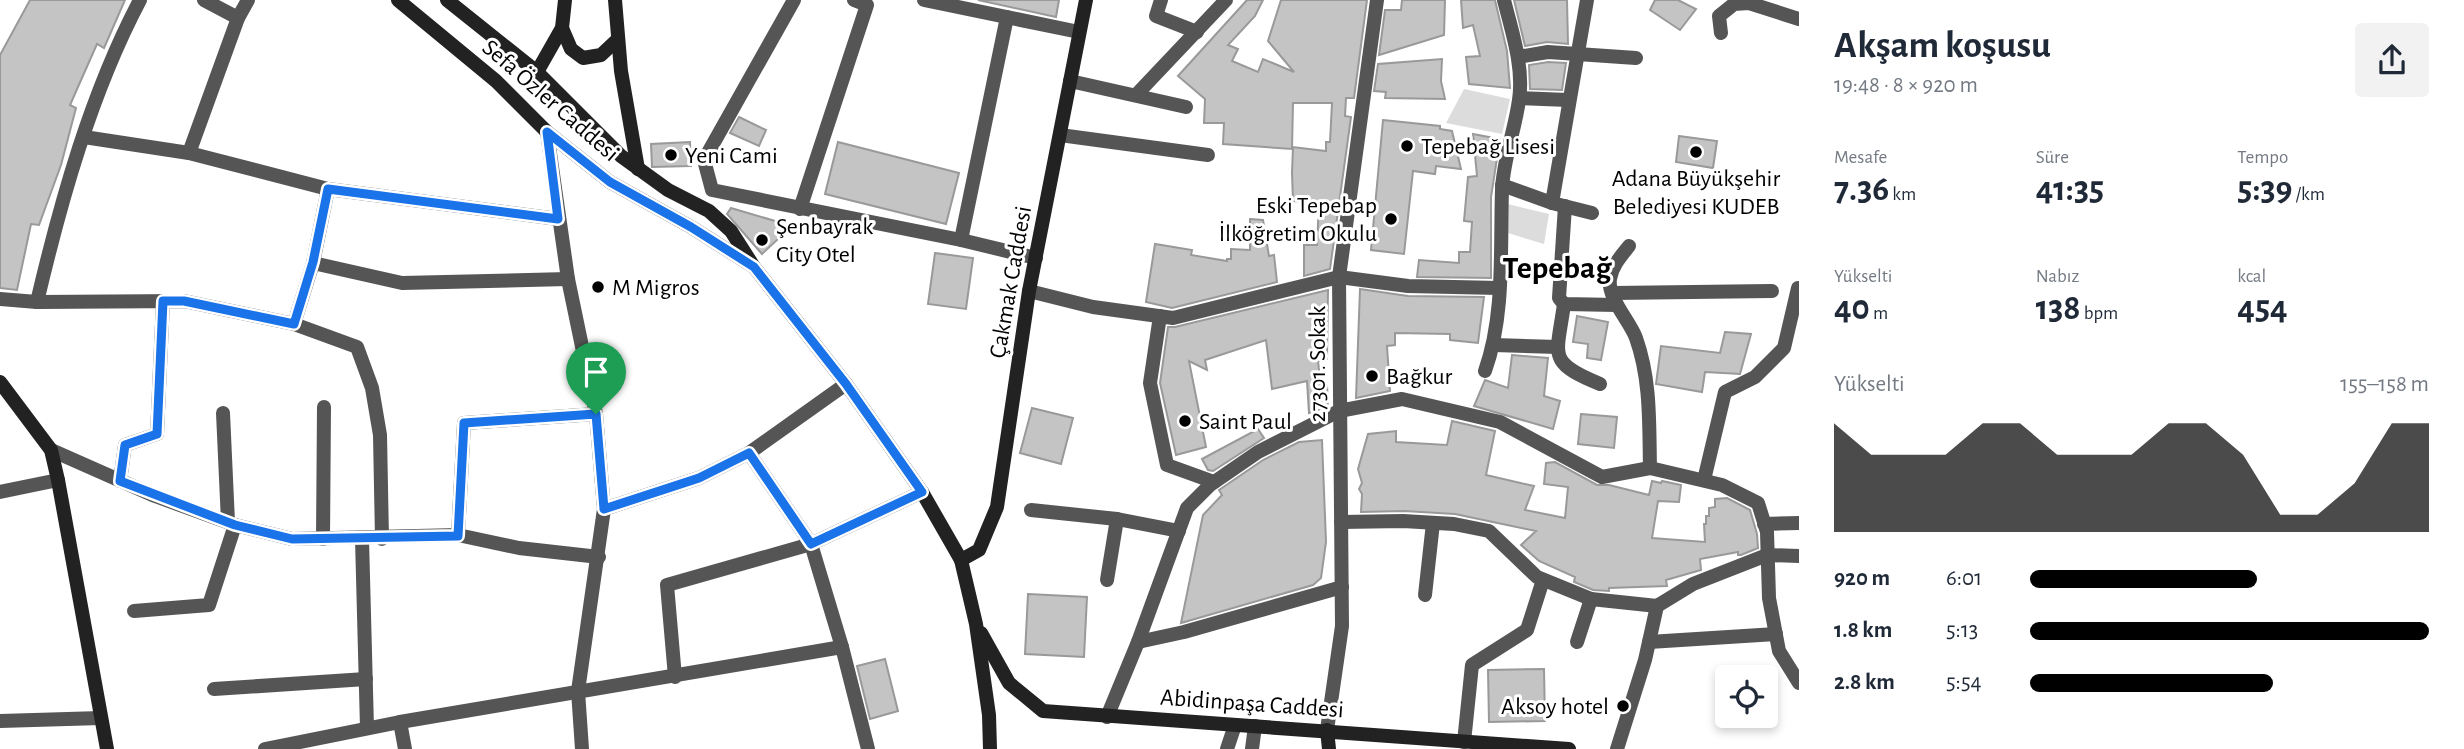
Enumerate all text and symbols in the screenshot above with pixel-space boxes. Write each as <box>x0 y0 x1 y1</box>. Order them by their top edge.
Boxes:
button: share <box>2355 23 2429 97</box>
text: Akşam koşusu <box>1834 27 2051 65</box>
street label: Sefa Özler Caddesi <box>478 35 624 166</box>
text: 19:48 · 8 × 920 m <box>1834 74 1978 97</box>
place label: Tepebağ Lisesi <box>1421 135 1555 159</box>
marker: Tepebağ Lisesi <box>1399 138 1415 154</box>
place label: Yeni Cami <box>685 144 778 168</box>
marker: Adana Büyükşehir Belediyesi KUDEB <box>1688 144 1704 160</box>
marker: Yeni Cami <box>663 147 679 163</box>
text: Mesafe <box>1834 148 1887 167</box>
text: Süre <box>2036 148 2069 167</box>
text: Tempo <box>2237 148 2288 167</box>
place label: Adana Büyükşehir Belediyesi KUDEB <box>1612 167 1780 219</box>
text: 7.36 <box>1834 172 1889 207</box>
text: 41:35 <box>2036 172 2104 207</box>
text: 5:39 <box>2237 172 2292 207</box>
text: km <box>1889 185 1916 204</box>
text: /km <box>2292 185 2325 204</box>
place label: Eski Tepebap İlköğretim Okulu <box>1219 194 1377 246</box>
street label: Çakmak Caddesi <box>986 204 1036 360</box>
marker: Eski Tepebap İlköğretim Okulu <box>1383 211 1399 227</box>
place label: Şenbayrak City Otel <box>776 215 873 267</box>
marker: Şenbayrak City Otel <box>754 232 770 248</box>
district label: Tepebağ <box>1503 252 1612 284</box>
text: Yükselti <box>1834 267 1892 286</box>
text: Nabız <box>2036 267 2079 286</box>
text: kcal <box>2237 267 2266 286</box>
place label: M Migros <box>612 276 700 300</box>
marker: M Migros <box>590 279 606 295</box>
text: 40 <box>1834 291 1870 326</box>
text: 138 <box>2036 291 2081 326</box>
text: 454 <box>2237 291 2288 326</box>
text: m <box>1870 304 1888 323</box>
text: bpm <box>2081 304 2118 323</box>
street label: 27301. Sokak <box>1306 306 1330 422</box>
pin <box>566 342 626 414</box>
icon: arrive <box>577 353 615 391</box>
place label: Bağkur <box>1386 365 1453 389</box>
marker: Bağkur <box>1364 368 1380 384</box>
text: Yükselti <box>1834 373 1905 396</box>
text: 155–158 m <box>2340 373 2429 396</box>
place label: Saint Paul <box>1199 410 1292 434</box>
marker: Saint Paul <box>1177 413 1193 429</box>
text: 920 m <box>1834 567 1890 590</box>
text: 6:01 <box>1946 567 1982 590</box>
text: 1.8 km <box>1834 619 1892 642</box>
text: 5:13 <box>1946 619 1978 642</box>
map controls <box>1715 665 1778 728</box>
button: locate <box>1715 665 1778 728</box>
text: 2.8 km <box>1834 671 1895 694</box>
text: 5:54 <box>1946 671 1982 694</box>
street label: Abidinpaşa Caddesi <box>1159 686 1345 722</box>
place label: Aksoy hotel <box>1501 695 1609 719</box>
marker: Aksoy hotel <box>1615 698 1631 714</box>

